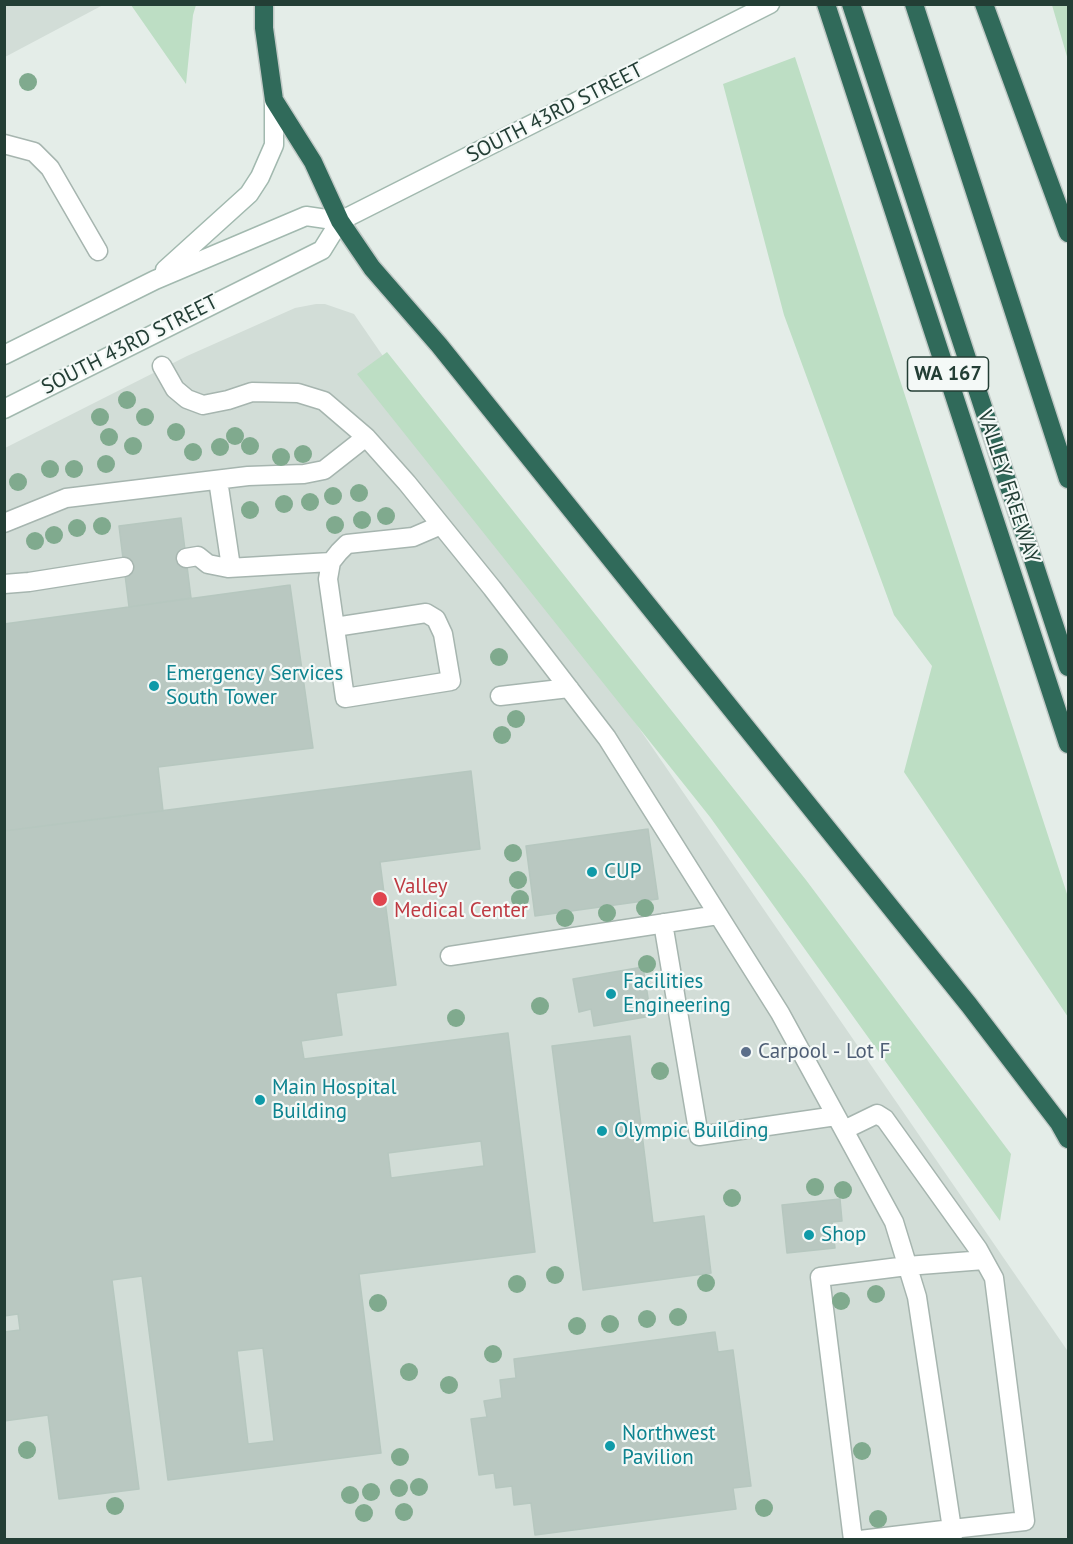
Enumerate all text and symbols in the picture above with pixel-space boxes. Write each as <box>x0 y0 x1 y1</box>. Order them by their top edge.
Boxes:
street label: SOUTH 43RD STREET <box>463 58 647 168</box>
street label: SOUTH 43RD STREET <box>38 290 222 400</box>
road number: WA 167 <box>908 357 988 391</box>
street label: VALLEY FREEWAY <box>971 408 1045 566</box>
place label: Emergency Services South Tower <box>166 661 343 711</box>
marker: Emergency Services South Tower <box>147 679 161 693</box>
place label: CUP <box>604 859 641 885</box>
marker: CUP <box>585 865 599 879</box>
place label: Valley Medical Center <box>394 874 528 924</box>
marker: Valley Medical Center <box>371 890 389 908</box>
place label: Facilities Engineering <box>623 969 731 1019</box>
marker: Facilities Engineering <box>604 987 618 1001</box>
place label: Carpool - Lot F <box>758 1039 890 1065</box>
marker: Carpool - Lot F <box>739 1045 753 1059</box>
place label: Main Hospital Building <box>272 1075 397 1125</box>
marker: Main Hospital Building <box>253 1093 267 1107</box>
place label: Olympic Building <box>614 1118 768 1144</box>
marker: Olympic Building <box>595 1124 609 1138</box>
place label: Shop <box>821 1222 866 1248</box>
marker: Shop <box>802 1228 816 1242</box>
place label: Northwest Pavilion <box>622 1421 716 1471</box>
marker: Northwest Pavilion <box>603 1439 617 1453</box>

